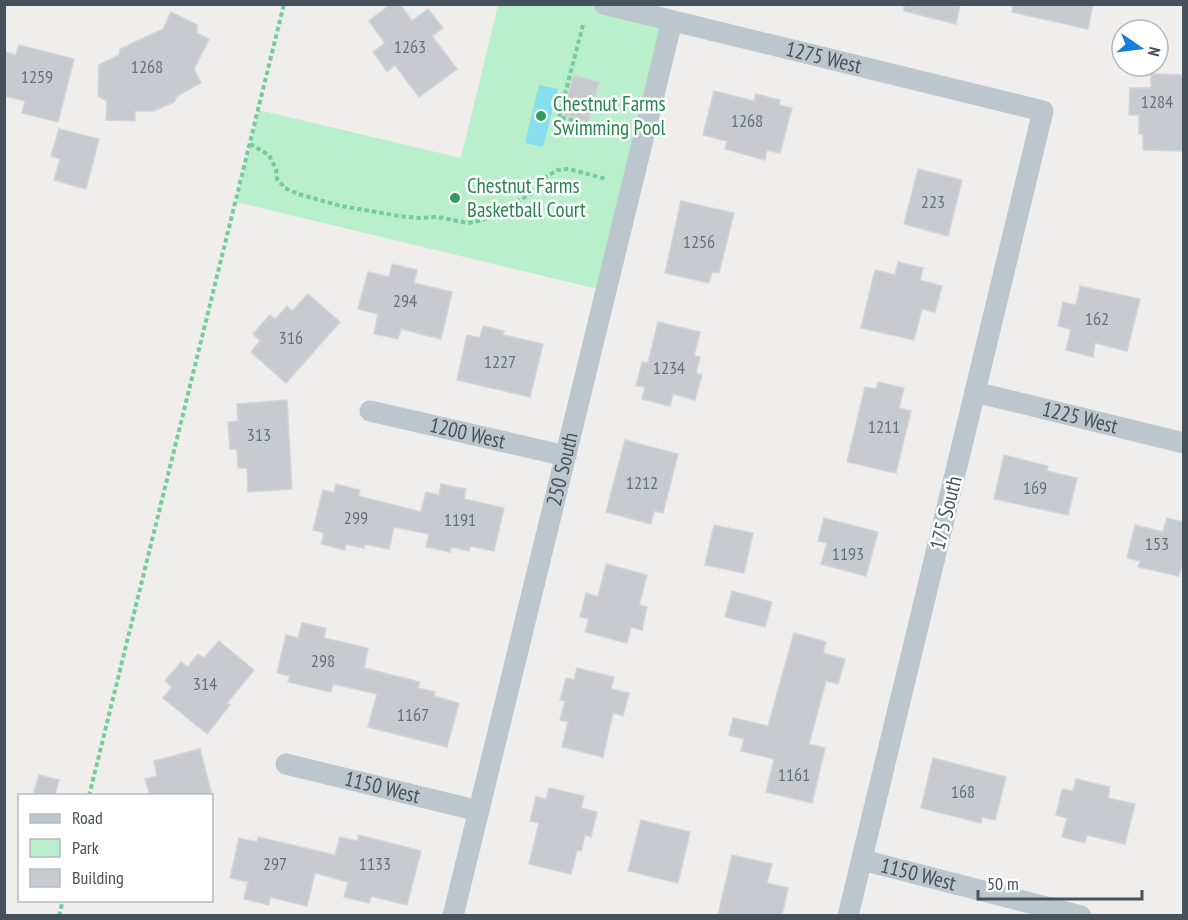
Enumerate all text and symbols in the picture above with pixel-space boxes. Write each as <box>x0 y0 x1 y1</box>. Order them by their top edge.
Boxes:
north arrow <box>1110 18 1170 78</box>
house number: 1263 <box>394 35 426 58</box>
street label: 1275 West <box>783 35 864 79</box>
text: N <box>1144 45 1165 58</box>
house number: 1268 <box>131 55 163 78</box>
house number: 1259 <box>21 65 53 88</box>
place label: Chestnut Farms Swimming Pool <box>553 90 666 141</box>
house number: 1284 <box>1141 90 1173 113</box>
marker: Chestnut Farms Swimming Pool <box>534 109 548 123</box>
house number: 1268 <box>731 109 763 132</box>
place label: Chestnut Farms Basketball Court <box>467 172 586 223</box>
house number: 223 <box>921 190 945 213</box>
marker: Chestnut Farms Basketball Court <box>448 191 462 205</box>
house number: 1256 <box>683 230 715 253</box>
house number: 294 <box>393 289 417 312</box>
house number: 162 <box>1085 307 1109 330</box>
house number: 316 <box>279 326 303 349</box>
house number: 1227 <box>484 350 516 373</box>
house number: 1234 <box>653 356 685 379</box>
street label: 1225 West <box>1039 395 1121 439</box>
street label: 1200 West <box>427 411 508 455</box>
house number: 1211 <box>868 415 900 438</box>
house number: 313 <box>247 423 271 446</box>
street label: 250 South <box>540 429 584 509</box>
house number: 1212 <box>626 471 658 494</box>
street label: 175 South <box>923 473 968 553</box>
house number: 169 <box>1023 476 1047 499</box>
house number: 299 <box>344 506 368 529</box>
house number: 1191 <box>444 508 476 531</box>
house number: 153 <box>1145 532 1169 555</box>
house number: 1193 <box>832 542 864 565</box>
house number: 298 <box>311 649 335 672</box>
house number: 314 <box>193 672 217 695</box>
house number: 1167 <box>397 703 429 726</box>
house number: 1161 <box>778 763 810 786</box>
street label: 1150 West <box>342 765 423 809</box>
house number: 168 <box>951 780 975 803</box>
legend <box>18 794 213 902</box>
text: Road <box>72 806 103 829</box>
text: Park <box>72 836 99 859</box>
street label: 1150 West <box>878 851 959 897</box>
house number: 297 <box>263 852 287 875</box>
house number: 1133 <box>359 852 391 875</box>
scale bar <box>978 863 1142 901</box>
text: Building <box>72 866 124 889</box>
text: 50 m <box>987 872 1019 895</box>

